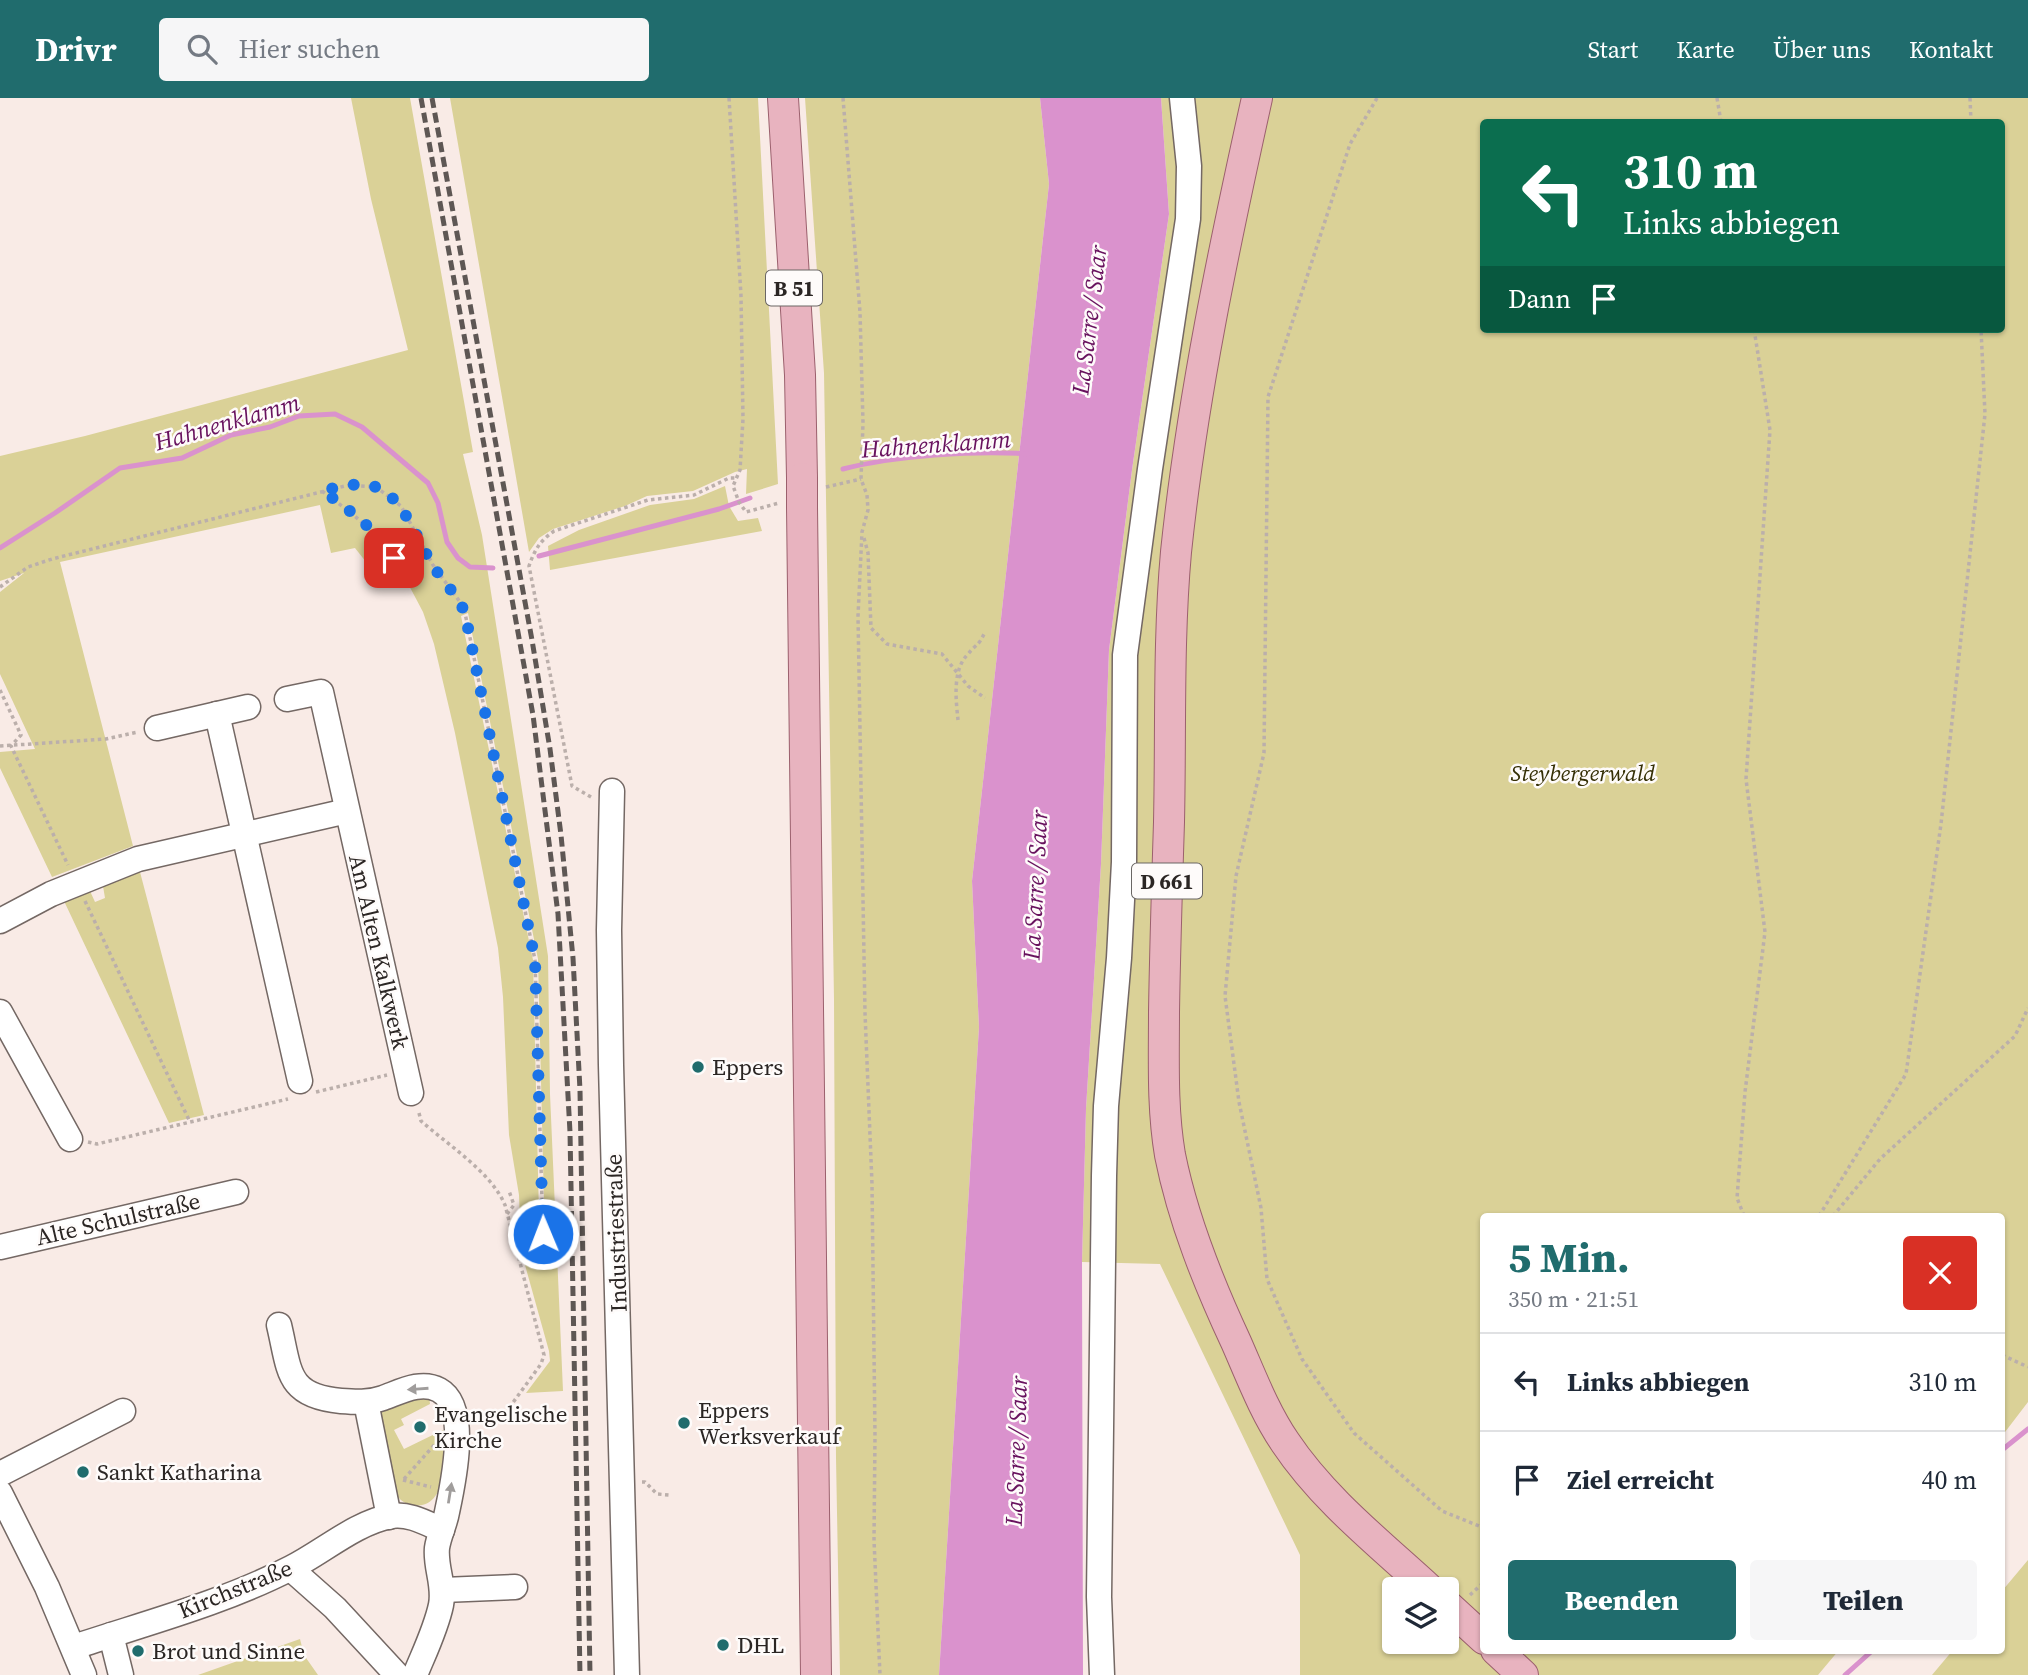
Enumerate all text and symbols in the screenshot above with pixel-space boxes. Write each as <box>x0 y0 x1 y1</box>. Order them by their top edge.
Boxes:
search box <box>159 18 649 81</box>
text: Drivr <box>35 27 117 72</box>
icon: search <box>183 30 221 68</box>
text: Hier suchen <box>239 31 380 67</box>
text: Start <box>1588 33 1638 66</box>
text: Karte <box>1676 33 1735 66</box>
text: Über uns <box>1773 33 1871 66</box>
text: Kontakt <box>1909 33 1993 66</box>
text: 310 m <box>1623 137 1758 204</box>
icon: left <box>1508 147 1599 238</box>
text: Links abbiegen <box>1623 201 1840 245</box>
water label: La Sarre / Saar <box>1063 242 1115 398</box>
road number: B 51 <box>766 270 822 306</box>
icon: arrive <box>1585 280 1623 318</box>
text: Dann <box>1508 281 1571 317</box>
water label: Hahnenklamm <box>149 385 304 459</box>
water label: Hahnenklamm <box>859 422 1012 466</box>
pin <box>364 528 424 588</box>
icon: arrive <box>375 539 413 577</box>
park label: Steybergerwald <box>1511 757 1655 789</box>
water label: La Sarre / Saar <box>1015 808 1055 962</box>
street label: Am Alten Kalkwerk <box>341 851 417 1053</box>
road number: D 661 <box>1132 864 1202 898</box>
place label: Eppers <box>712 1051 783 1083</box>
marker: Eppers <box>690 1059 706 1075</box>
street label: Industriestraße <box>597 1153 635 1313</box>
street label: Alte Schulstraße <box>33 1185 203 1253</box>
position arrow <box>506 1197 580 1271</box>
text: 5 Min. <box>1508 1228 1630 1286</box>
button: close <box>1903 1236 1977 1310</box>
text: 350 m · 21:51 <box>1508 1283 1639 1315</box>
icon: left <box>1508 1363 1546 1401</box>
text: Links abbiegen <box>1567 1364 1750 1400</box>
text: 310 m <box>1909 1364 1977 1400</box>
water label: La Sarre / Saar <box>997 1374 1035 1528</box>
one-way arrow <box>407 1383 429 1394</box>
place label: Eppers Werksverkauf <box>698 1394 842 1452</box>
place label: Evangelische Kirche <box>434 1398 568 1456</box>
marker: Eppers Werksverkauf <box>676 1415 692 1431</box>
marker: Evangelische Kirche <box>412 1419 428 1435</box>
place label: Sankt Katharina <box>97 1456 262 1488</box>
icon: arrive <box>1508 1461 1546 1499</box>
text: Ziel erreicht <box>1567 1462 1714 1498</box>
text: 40 m <box>1922 1462 1977 1498</box>
marker: Sankt Katharina <box>75 1464 91 1480</box>
one-way arrow <box>445 1482 456 1504</box>
street label: Kirchstraße <box>173 1552 297 1626</box>
button: Beenden <box>1508 1560 1736 1640</box>
button: Teilen <box>1750 1560 1977 1640</box>
map controls <box>1382 1577 1459 1654</box>
button: layers <box>1382 1577 1459 1654</box>
place label: DHL <box>737 1629 784 1661</box>
place label: Brot und Sinne <box>152 1635 305 1667</box>
marker: DHL <box>715 1637 731 1653</box>
marker: Brot und Sinne <box>130 1643 146 1659</box>

